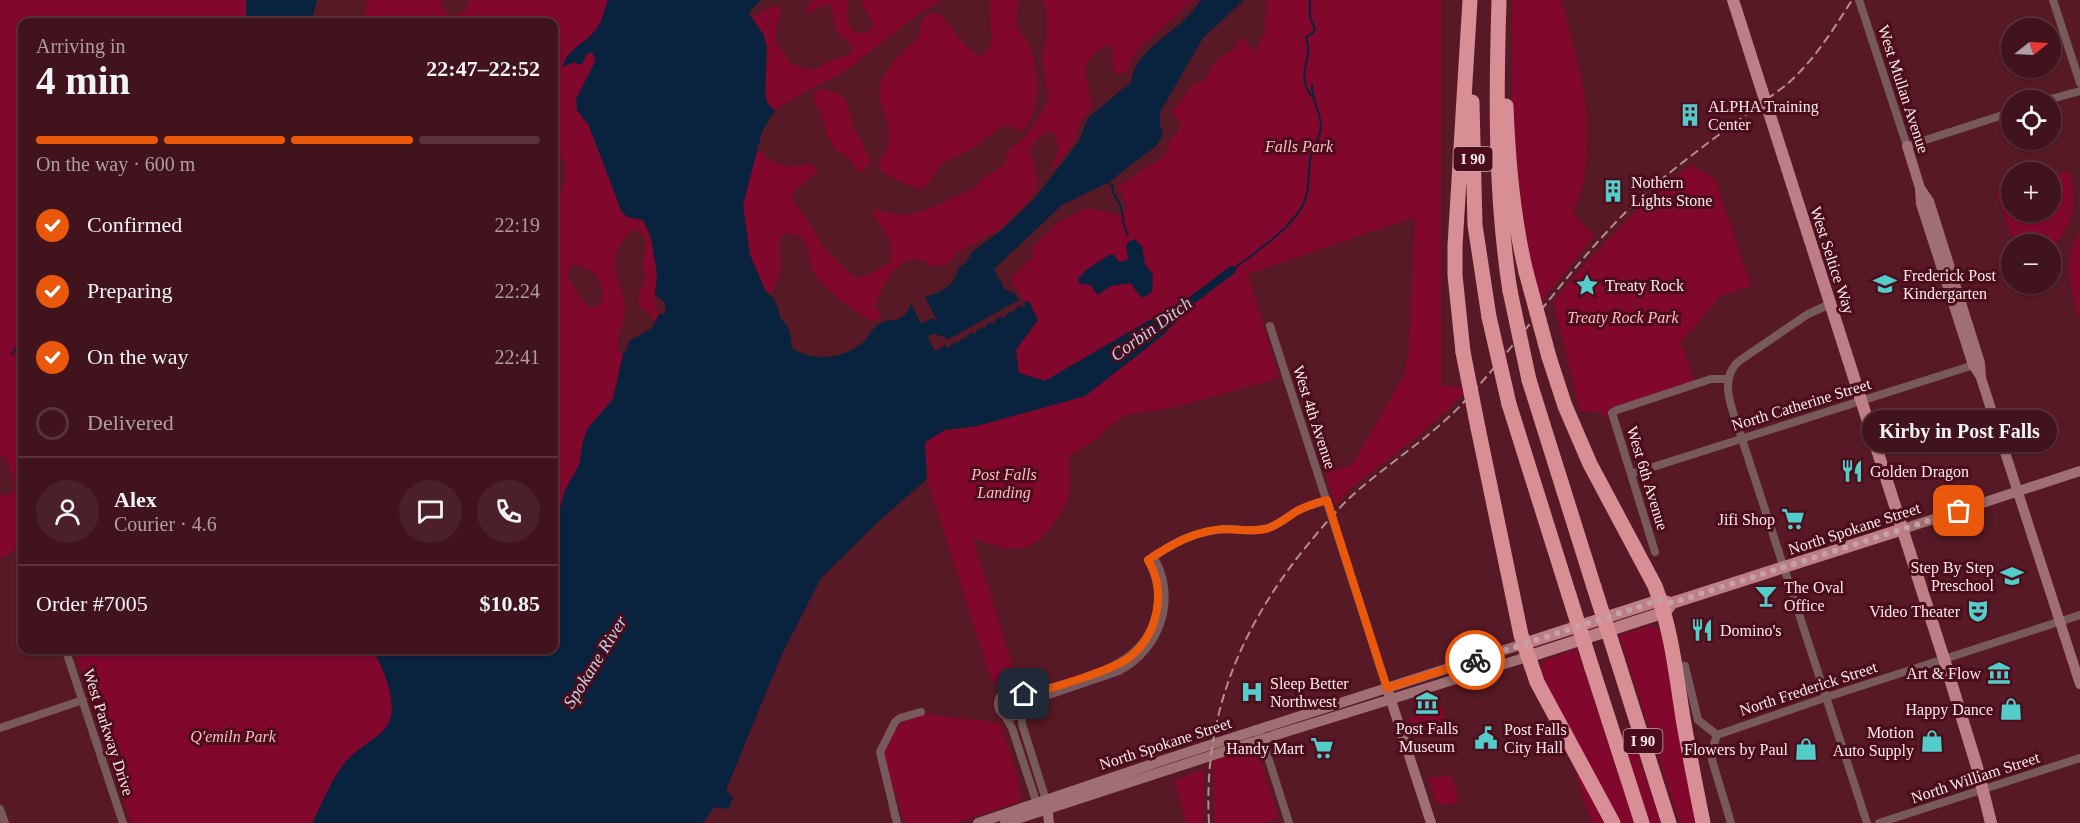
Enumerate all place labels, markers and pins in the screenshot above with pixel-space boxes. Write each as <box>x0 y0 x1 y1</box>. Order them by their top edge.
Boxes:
place label: ALPHA Training Center <box>1708 98 1819 133</box>
building icon: ALPHA Training Center <box>1677 102 1703 128</box>
place label: Nothern Lights Stone <box>1631 174 1712 210</box>
building icon: Nothern Lights Stone <box>1600 178 1626 204</box>
place label: Frederick Post Kindergarten <box>1903 267 1996 303</box>
school or university icon: Frederick Post Kindergarten <box>1872 271 1898 297</box>
place icon: Treaty Rock <box>1574 272 1600 298</box>
place label: Treaty Rock <box>1605 277 1684 295</box>
callout: Kirby in Post Falls <box>1862 409 2056 451</box>
restaurant icon: Golden Dragon <box>1839 458 1865 484</box>
place label: Golden Dragon <box>1870 463 1969 481</box>
pin <box>1933 485 1984 536</box>
supermarket icon: Jifi Shop <box>1780 506 1806 532</box>
place label: Jifi Shop <box>1718 511 1775 529</box>
place label: Step By Step Preschool <box>1910 559 1995 594</box>
school or university icon: Step By Step Preschool <box>1999 563 2025 589</box>
place label: The Oval Office <box>1784 579 1845 614</box>
bar icon: The Oval Office <box>1753 583 1779 609</box>
theatre icon: Video Theater <box>1965 598 1991 624</box>
place label: Video Theater <box>1869 603 1961 620</box>
restaurant icon: Domino's <box>1689 617 1715 643</box>
place label: Domino's <box>1720 622 1782 639</box>
museum icon: Art & Flow <box>1986 660 2012 686</box>
place label: Art & Flow <box>1906 665 1981 682</box>
pin <box>998 668 1049 719</box>
place label: Sleep Better Northwest <box>1270 675 1349 710</box>
hospital icon: Sleep Better Northwest <box>1239 679 1265 705</box>
museum icon: Post Falls Museum <box>1414 690 1440 716</box>
shop icon: Happy Dance <box>1998 696 2024 722</box>
place label: Happy Dance <box>1905 701 1993 719</box>
place label: Post Falls Museum <box>1396 720 1458 755</box>
place label: Post Falls City Hall <box>1504 721 1567 757</box>
place label: Motion Auto Supply <box>1833 724 1914 760</box>
public building icon: Post Falls City Hall <box>1473 725 1499 751</box>
shop icon: Motion Auto Supply <box>1919 728 1945 754</box>
supermarket icon: Handy Mart <box>1309 735 1335 761</box>
shop icon: Flowers by Paul <box>1793 736 1819 762</box>
place label: Handy Mart <box>1226 740 1305 758</box>
place label: Flowers by Paul <box>1684 741 1789 759</box>

